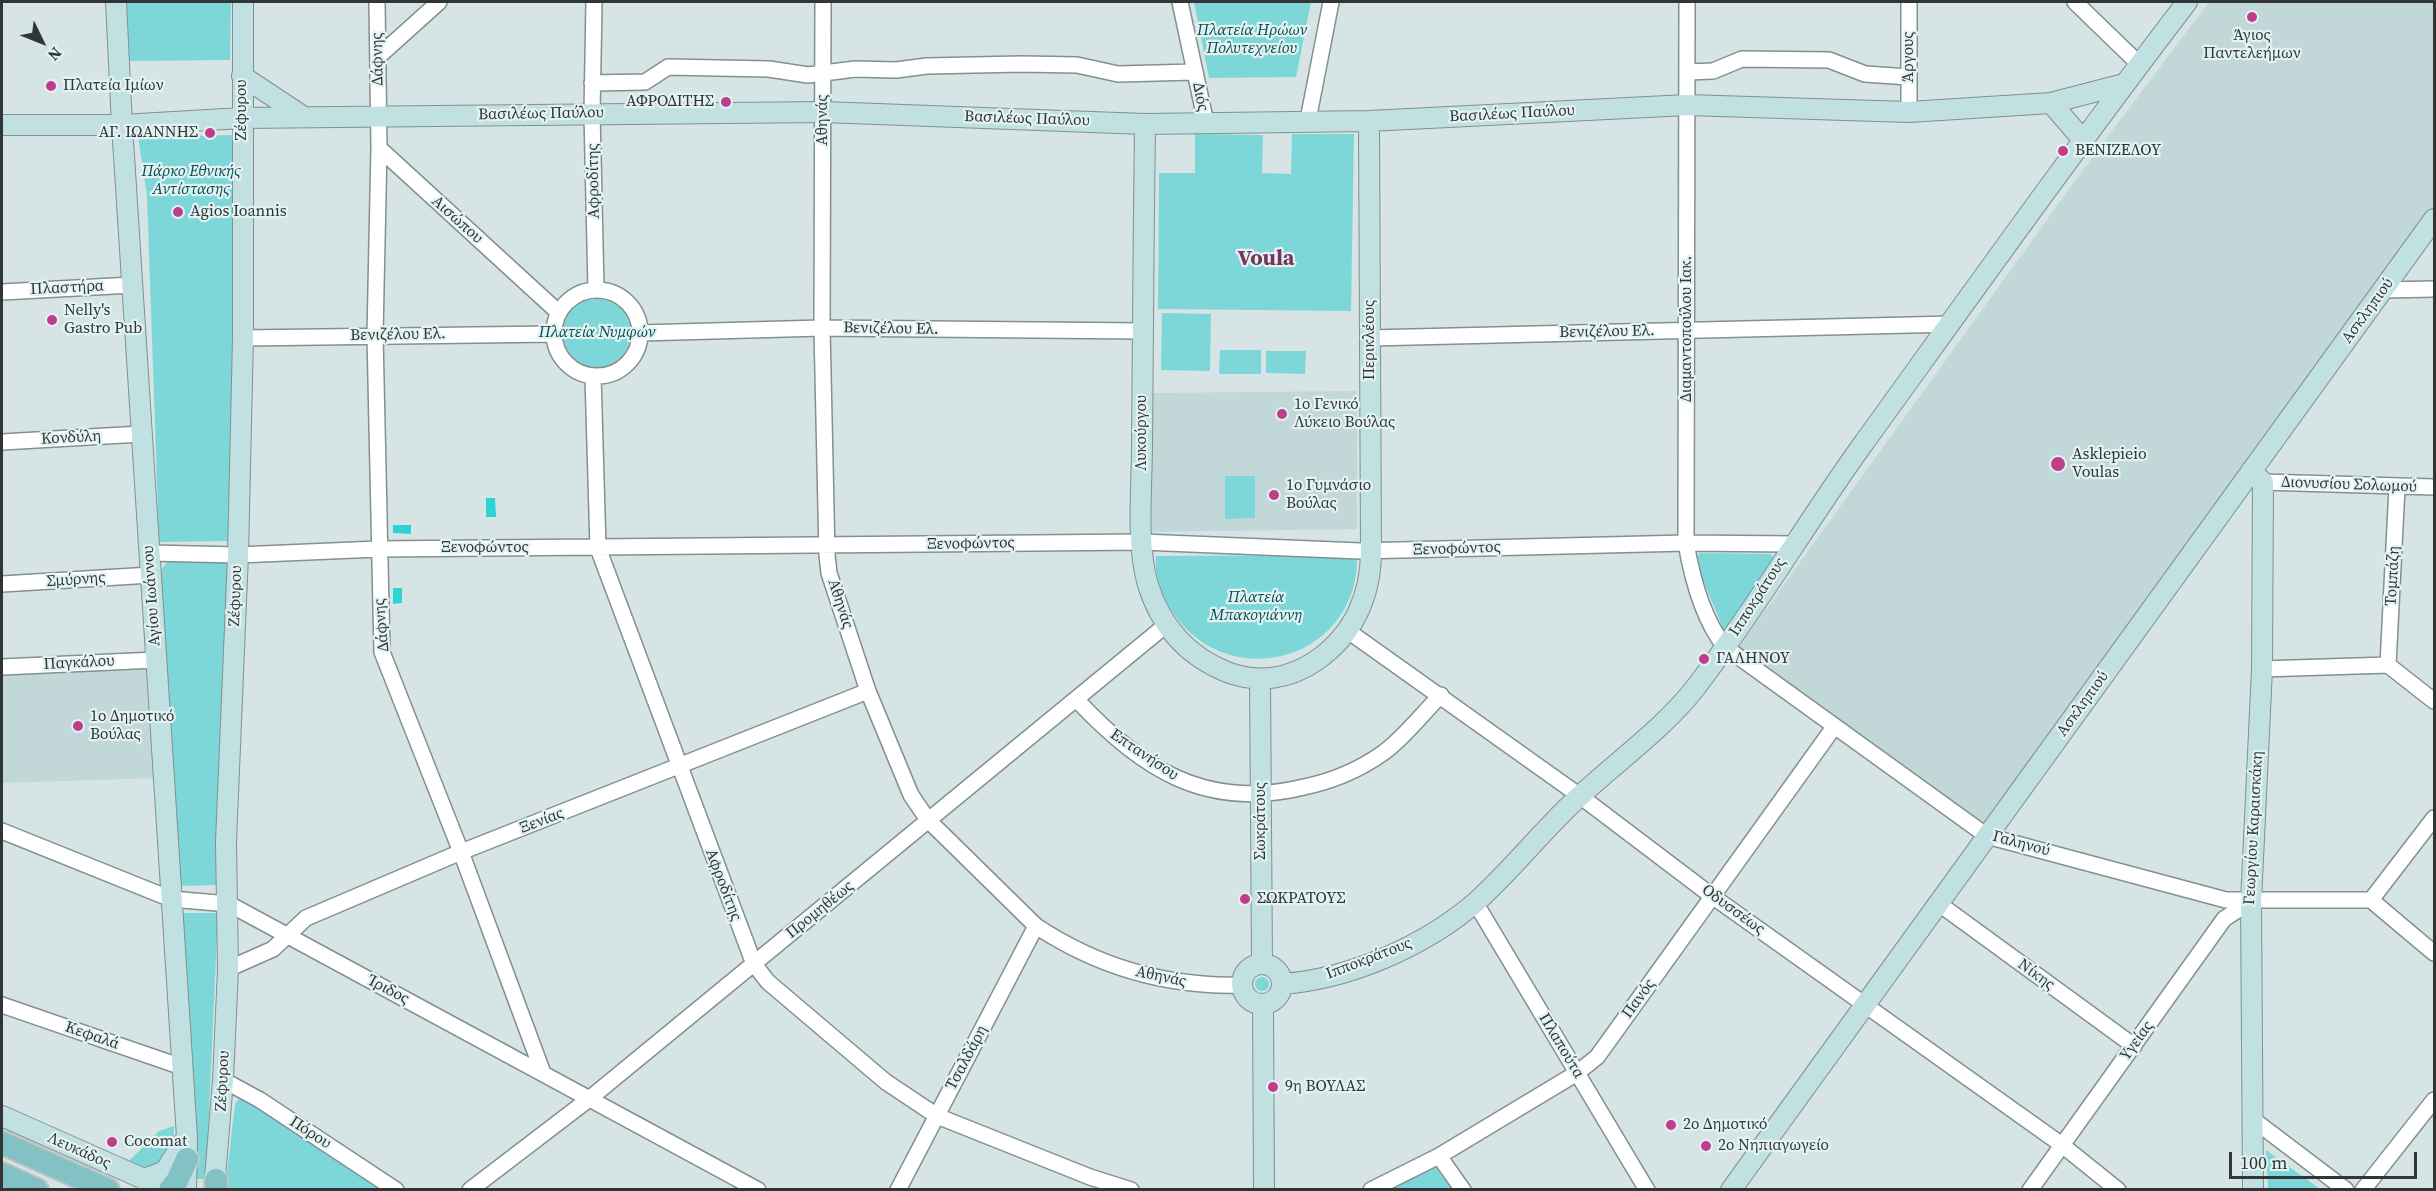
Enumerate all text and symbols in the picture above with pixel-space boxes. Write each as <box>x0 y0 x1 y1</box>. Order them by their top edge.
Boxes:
marker: Άγιος Παντελεήμων <box>2245 10 2259 24</box>
north arrow <box>12 12 72 72</box>
park label: Πλατεία Ηρώων Πολυτεχνείου <box>1197 21 1307 59</box>
place label: Άγιος Παντελεήμων <box>2203 26 2301 64</box>
street label: Άργους <box>1899 31 1919 83</box>
street label: Δάφνης <box>368 32 388 86</box>
text: N <box>43 43 67 66</box>
place label: Πλατεία Ιμίων <box>63 76 164 96</box>
marker: Πλατεία Ιμίων <box>44 79 58 93</box>
street label: Ζέφυρου <box>232 80 252 140</box>
street label: Διός <box>1188 81 1212 113</box>
place label: ΑΦΡΟΔΙΤΗΣ <box>626 92 714 112</box>
street label: Αθηνάς <box>813 94 833 146</box>
marker: ΑΦΡΟΔΙΤΗΣ <box>719 95 733 109</box>
street label: Βασιλέως Παύλου <box>1449 101 1575 127</box>
street label: Βασιλέως Παύλου <box>478 103 604 125</box>
street label: Βασιλέως Παύλου <box>964 107 1090 131</box>
place label: ΑΓ. ΙΩΑΝΝΗΣ <box>99 123 198 143</box>
marker: ΑΓ. ΙΩΑΝΝΗΣ <box>203 126 217 140</box>
place label: ΒΕΝΙΖΕΛΟΥ <box>2075 141 2161 161</box>
street label: Αφροδίτης <box>584 143 604 219</box>
marker: ΒΕΝΙΖΕΛΟΥ <box>2056 144 2070 158</box>
park label: Πάρκο Εθνικής Αντίστασης <box>141 162 241 200</box>
street label: Αισώπου <box>427 192 487 248</box>
place label: Agios Ioannis <box>190 202 287 222</box>
marker: Agios Ioannis <box>171 205 185 219</box>
district label: Voula <box>1238 246 1294 272</box>
street label: Διαμαντοπούλου Ιακ. <box>1677 256 1697 402</box>
street label: Ασκληπιού <box>2338 275 2398 347</box>
street label: Πλαστήρα <box>30 276 104 300</box>
street label: Περικλέους <box>1360 300 1380 380</box>
place label: Nelly's Gastro Pub <box>64 301 142 339</box>
marker: Nelly's Gastro Pub <box>45 313 59 327</box>
street label: Βενιζέλου Ελ. <box>843 319 939 339</box>
street label: Βενιζέλου Ελ. <box>1559 322 1655 342</box>
park label: Πλατεία Νυμφών <box>539 323 655 343</box>
street label: Βενιζέλου Ελ. <box>350 325 446 345</box>
street label: Λυκούργου <box>1132 395 1152 471</box>
place label: 1ο Γενικό Λύκειο Βούλας <box>1294 395 1395 433</box>
marker: 1ο Γενικό Λύκειο Βούλας <box>1275 407 1289 421</box>
street label: Κονδύλη <box>41 427 101 449</box>
place label: Asklepieio Voulas <box>2072 445 2147 483</box>
marker: Asklepieio Voulas <box>2049 455 2067 473</box>
street label: Διονυσίου Σολωμού <box>2281 473 2417 497</box>
place label: 1ο Γυμνάσιο Βούλας <box>1286 476 1371 514</box>
marker: 1ο Γυμνάσιο Βούλας <box>1267 488 1281 502</box>
street label: Ξενοφώντος <box>927 534 1015 554</box>
street label: Ξενοφώντος <box>441 538 529 558</box>
street label: Ξενοφώντος <box>1413 538 1501 560</box>
street label: Αγίου Ιωάννου <box>139 545 165 647</box>
street label: Τομπάζη <box>2382 545 2404 607</box>
street label: Ιπποκράτους <box>1725 554 1791 640</box>
street label: Ζέφυρου <box>225 565 247 627</box>
street label: Σμύρνης <box>46 568 106 592</box>
street label: Αθηνάς <box>823 577 857 631</box>
park label: Πλατεία Μπακογιάννη <box>1210 588 1302 626</box>
street label: Δάφνης <box>370 598 394 652</box>
place label: ΓΑΛΗΝΟΥ <box>1716 649 1790 669</box>
street label: Παγκάλου <box>43 652 115 674</box>
marker: ΓΑΛΗΝΟΥ <box>1697 652 1711 666</box>
street label: Ασκληπιού <box>2053 668 2113 740</box>
place label: 1ο Δημοτικό Βούλας <box>90 707 174 745</box>
marker: 1ο Δημοτικό Βούλας <box>71 719 85 733</box>
street label: Επτανήσου <box>1106 725 1182 785</box>
street label: Γεωργίου Καραισκάκη <box>2240 751 2268 905</box>
street label: Σωκράτους <box>1251 782 1271 860</box>
street label: Ξενίας <box>517 804 567 838</box>
street label: Γαληνού <box>1990 827 2052 861</box>
street label: Αφροδίτης <box>701 846 745 924</box>
street label: Προμηθέως <box>782 877 858 943</box>
street label: Οδυσσέως <box>1698 881 1768 939</box>
place label: ΣΩΚΡΑΤΟΥΣ <box>1257 889 1345 909</box>
marker: ΣΩΚΡΑΤΟΥΣ <box>1238 892 1252 906</box>
street label: Ιπποκράτους <box>1323 934 1415 984</box>
street label: Νίκης <box>2014 955 2058 995</box>
street label: Αθηνάς <box>1134 962 1188 992</box>
street label: Ίριδος <box>364 971 412 1009</box>
street label: Πανός <box>1618 975 1660 1023</box>
street label: Πλαπούτα <box>1534 1010 1588 1082</box>
street label: Υγείας <box>2116 1017 2158 1065</box>
street label: Κεφαλά <box>63 1018 121 1054</box>
street label: Τσαλδάρη <box>942 1022 992 1094</box>
street label: Ζέφυρου <box>212 1050 234 1112</box>
place label: 9η ΒΟΥΛΑΣ <box>1285 1077 1365 1097</box>
marker: 9η ΒΟΥΛΑΣ <box>1266 1080 1280 1094</box>
street label: Πόρου <box>286 1113 334 1153</box>
place label: 2ο Δημοτικό <box>1683 1115 1767 1135</box>
marker: 2ο Δημοτικό <box>1664 1118 1678 1132</box>
street label: Λευκάδος <box>44 1129 114 1173</box>
place label: Cocomat <box>124 1132 187 1152</box>
marker: Cocomat <box>105 1135 119 1149</box>
place label: 2ο Νηπιαγωγείο <box>1718 1136 1829 1156</box>
marker: 2ο Νηπιαγωγείο <box>1699 1139 1713 1153</box>
scale bar <box>2232 1140 2420 1178</box>
text: 100 m <box>2240 1150 2287 1175</box>

